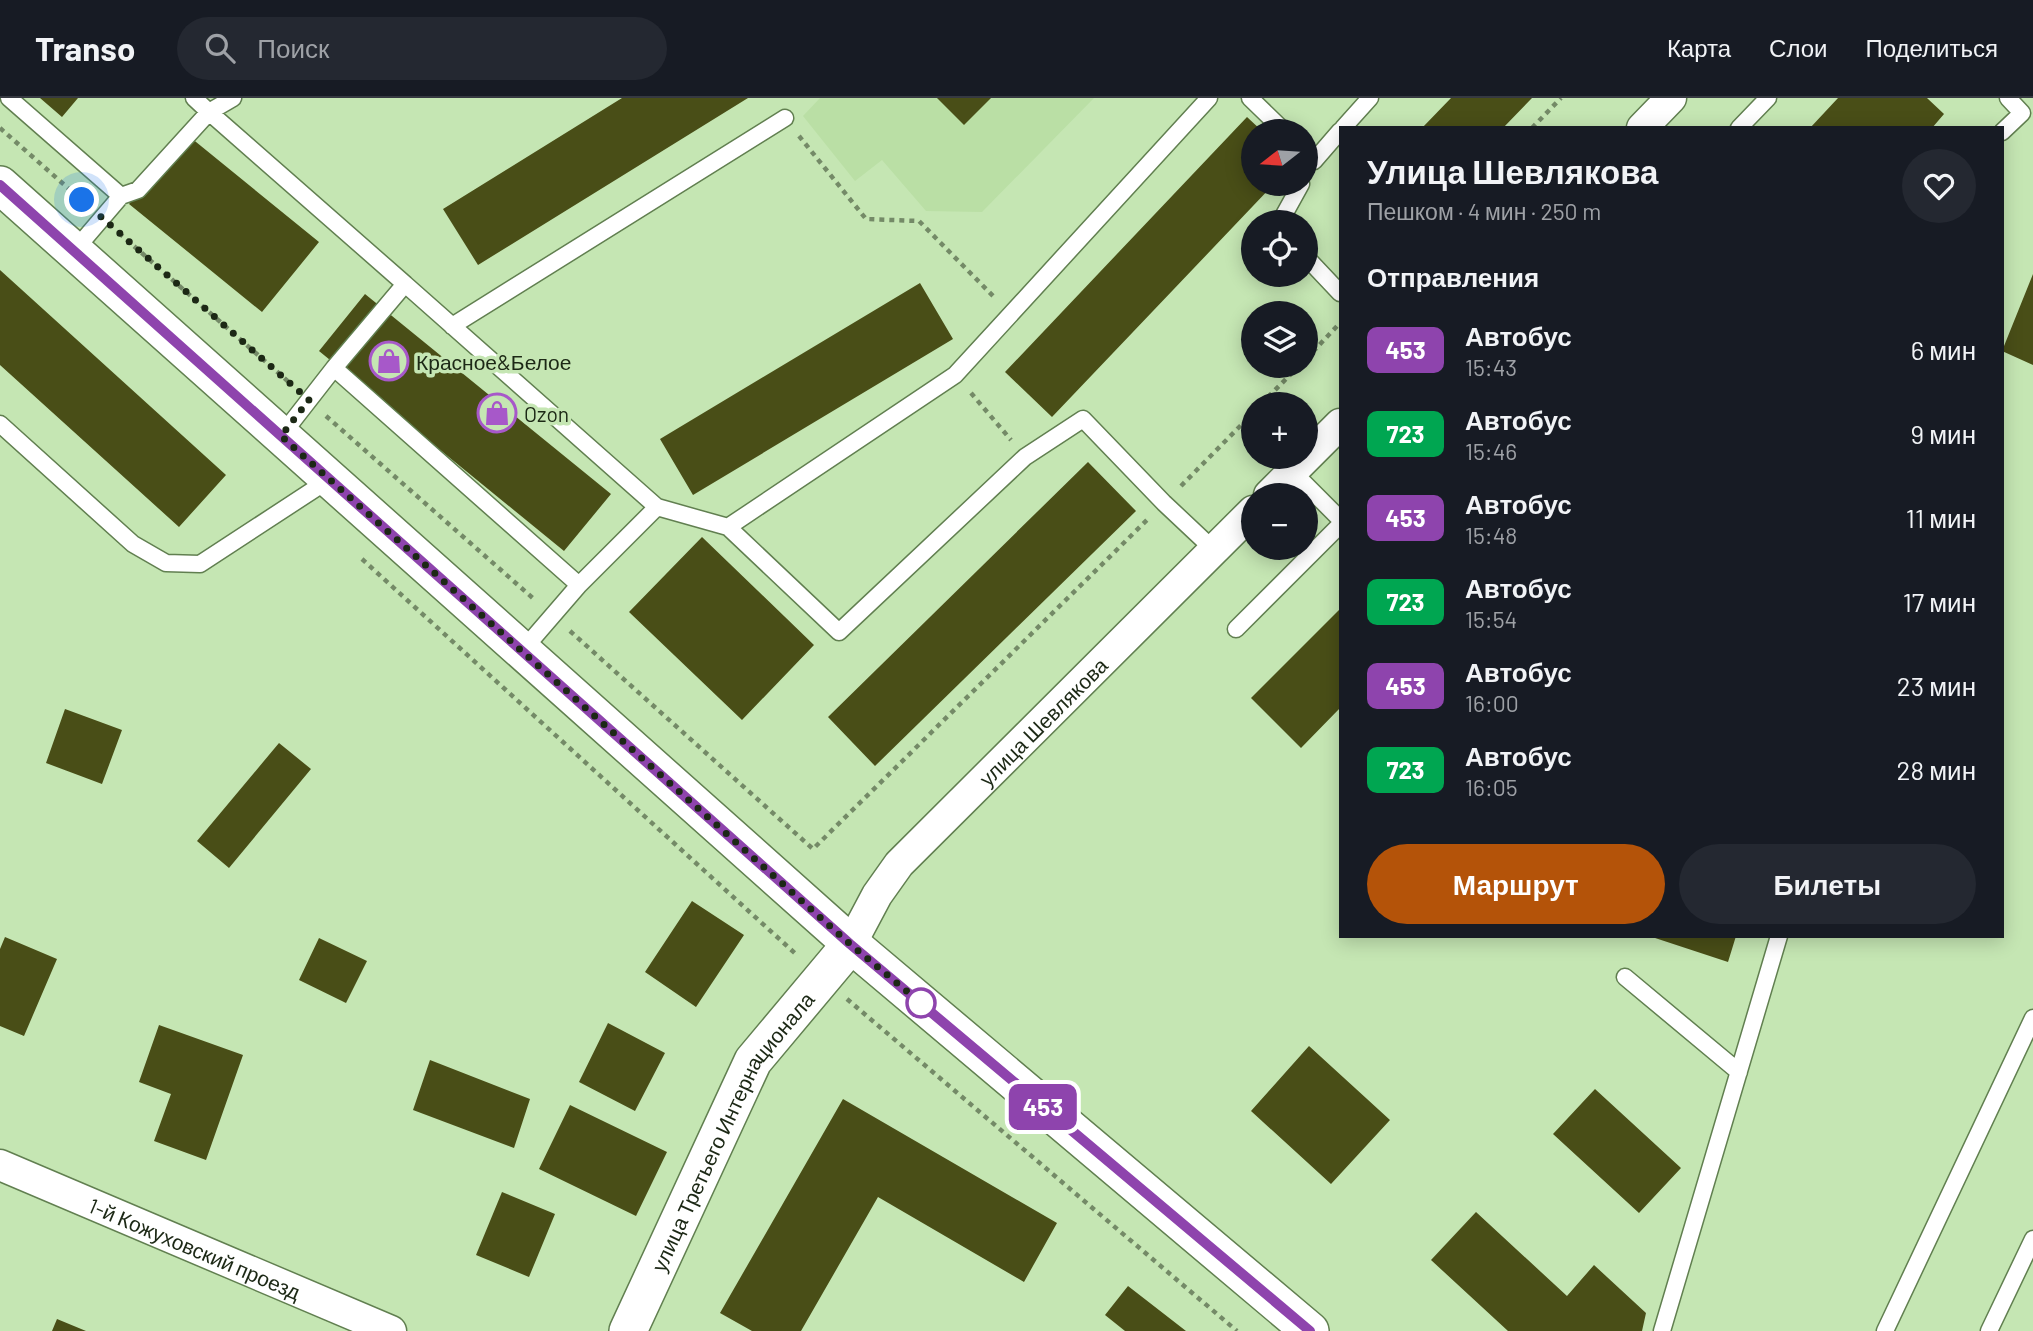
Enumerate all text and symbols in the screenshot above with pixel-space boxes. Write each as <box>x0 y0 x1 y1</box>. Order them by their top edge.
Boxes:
search box <box>177 17 667 80</box>
text: Transo <box>35 28 135 68</box>
icon: search <box>201 29 239 67</box>
text: Поиск <box>257 32 329 63</box>
text: Карта <box>1667 33 1731 62</box>
text: Слои <box>1769 33 1827 62</box>
text: Поделиться <box>1865 33 1998 62</box>
north arrow <box>1241 119 1318 196</box>
map controls <box>1241 119 1318 560</box>
button: heart <box>1902 149 1976 223</box>
text: Улица Шевлякова <box>1367 151 1658 191</box>
your location <box>64 182 99 217</box>
text: Пешком · 4 мин · 250 m <box>1367 197 1601 225</box>
button: locate <box>1241 210 1318 287</box>
text: Отправления <box>1367 261 1539 292</box>
button: layers <box>1241 301 1318 378</box>
text: Автобус <box>1465 320 1572 351</box>
text: 6 мин <box>1911 334 1976 365</box>
text: 453 <box>1385 335 1426 364</box>
shop icon: Красное&Белое <box>368 340 410 382</box>
place label: Красное&Белое <box>416 349 571 374</box>
text: 15:43 <box>1465 353 1517 381</box>
shop icon: Ozon <box>476 392 518 434</box>
button: + <box>1241 392 1318 469</box>
place label: Ozon <box>524 401 569 426</box>
text: Автобус <box>1465 404 1572 435</box>
text: 9 мин <box>1910 418 1976 449</box>
text: 723 <box>1387 419 1424 448</box>
text: 15:46 <box>1465 437 1517 465</box>
button: − <box>1241 483 1318 560</box>
text: Автобус <box>1465 488 1572 519</box>
text: 11 мин <box>1906 502 1976 533</box>
text: 453 <box>1385 503 1426 532</box>
text: 15:48 <box>1465 521 1517 549</box>
text: Автобус <box>1465 572 1572 603</box>
text: 17 мин <box>1903 586 1976 617</box>
text: 723 <box>1387 587 1424 616</box>
text: 15:54 <box>1465 605 1517 633</box>
street label: улица Шевлякова <box>973 652 1112 790</box>
text: Автобус <box>1465 656 1572 687</box>
text: 23 мин <box>1897 670 1976 701</box>
text: 453 <box>1385 671 1426 700</box>
text: 16:00 <box>1465 689 1519 717</box>
text: Автобус <box>1465 740 1572 771</box>
text: 28 мин <box>1897 754 1976 785</box>
text: 723 <box>1387 755 1424 784</box>
text: 16:05 <box>1465 773 1518 801</box>
button: Маршрут <box>1367 844 1665 924</box>
button: Билеты <box>1679 844 1976 924</box>
street label: улица Третьего Интернационала <box>645 986 819 1275</box>
unlabelled marker <box>906 988 936 1018</box>
line badge: 453 <box>1003 1084 1083 1130</box>
text: 453 <box>1023 1092 1063 1121</box>
street label: 1-й Кожуховский проезд <box>85 1192 305 1304</box>

